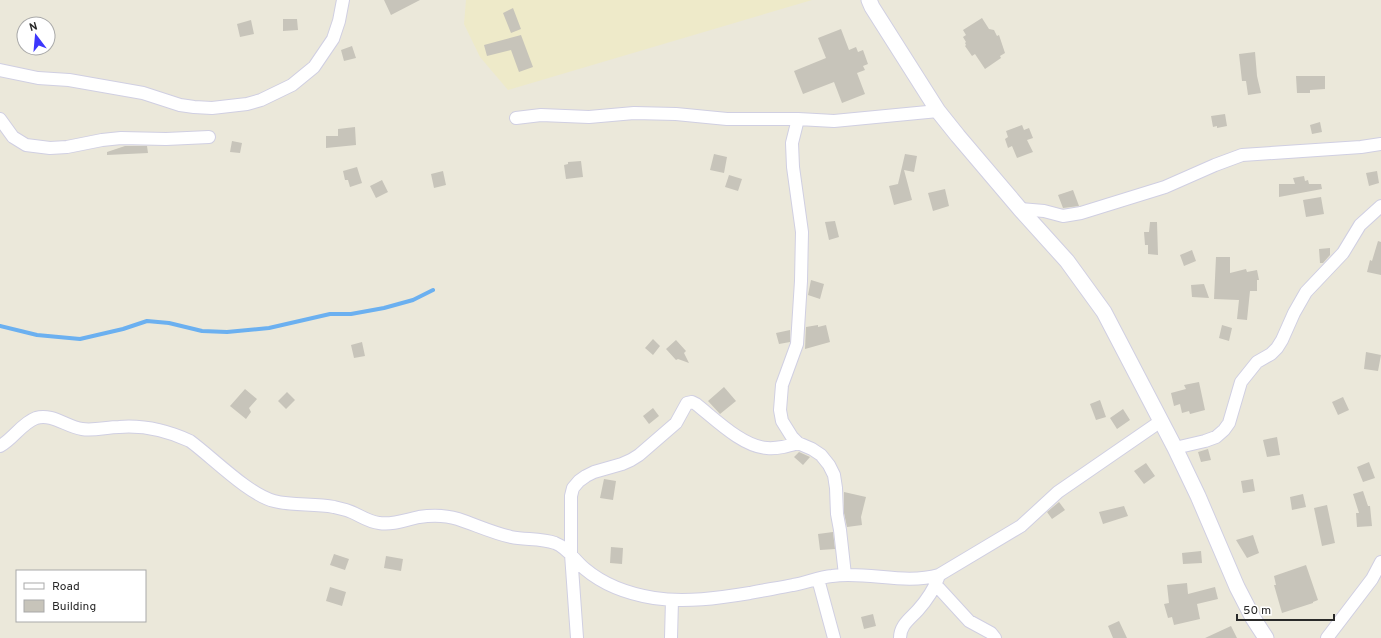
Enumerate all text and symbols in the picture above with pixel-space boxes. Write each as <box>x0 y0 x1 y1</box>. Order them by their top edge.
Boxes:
north arrow <box>16 16 56 56</box>
text: N <box>28 20 39 35</box>
legend <box>16 570 146 622</box>
text: Road <box>52 579 80 595</box>
scale bar <box>1237 596 1334 622</box>
text: Building <box>52 599 96 615</box>
text: 50 m <box>1243 603 1271 619</box>

